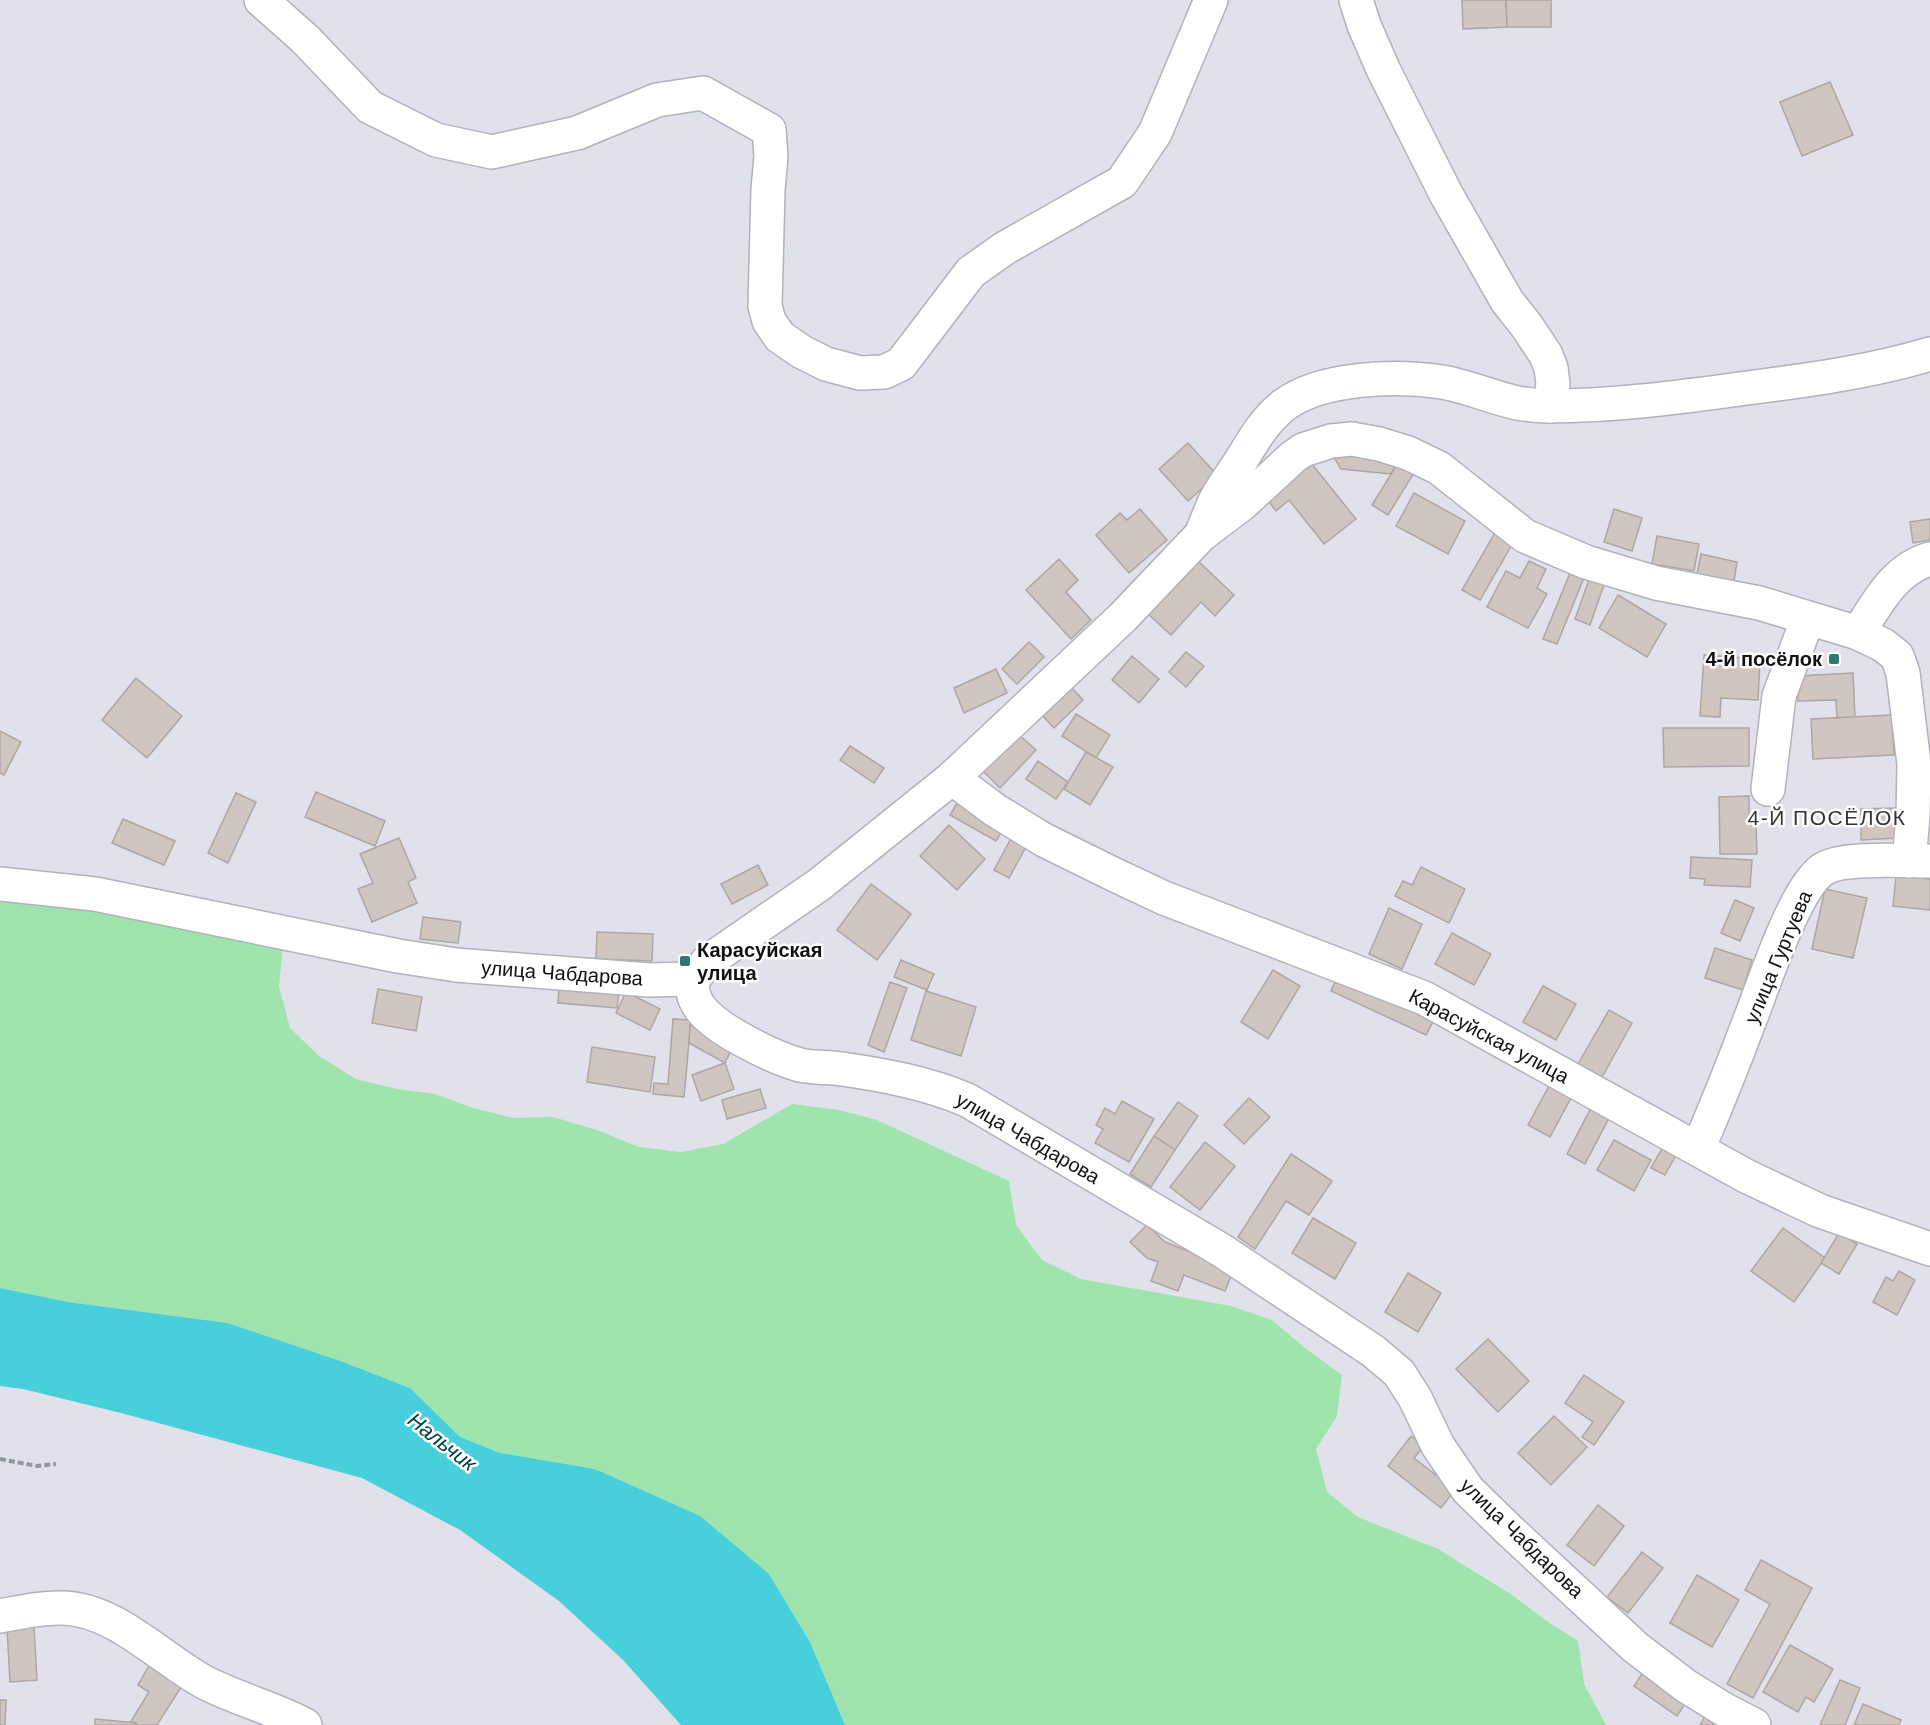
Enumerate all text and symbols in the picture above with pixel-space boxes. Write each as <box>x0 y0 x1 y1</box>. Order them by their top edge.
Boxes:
place label: 4-й посёлок <box>1705 648 1823 670</box>
marker: 4-й посёлок <box>1827 652 1841 666</box>
district label: 4-Й ПОСЁЛОК <box>1747 806 1907 829</box>
street label: улица Гуртуева <box>1740 886 1816 1027</box>
place label: Карасуйская улица <box>697 939 822 984</box>
marker: Карасуйская улица <box>678 954 692 968</box>
street label: улица Чабдарова <box>480 956 644 990</box>
street label: Карасуйская улица <box>1405 985 1573 1088</box>
street label: улица Чабдарова <box>952 1088 1104 1188</box>
water label: Нальчик <box>404 1408 482 1476</box>
street label: улица Чабдарова <box>1456 1474 1589 1603</box>

